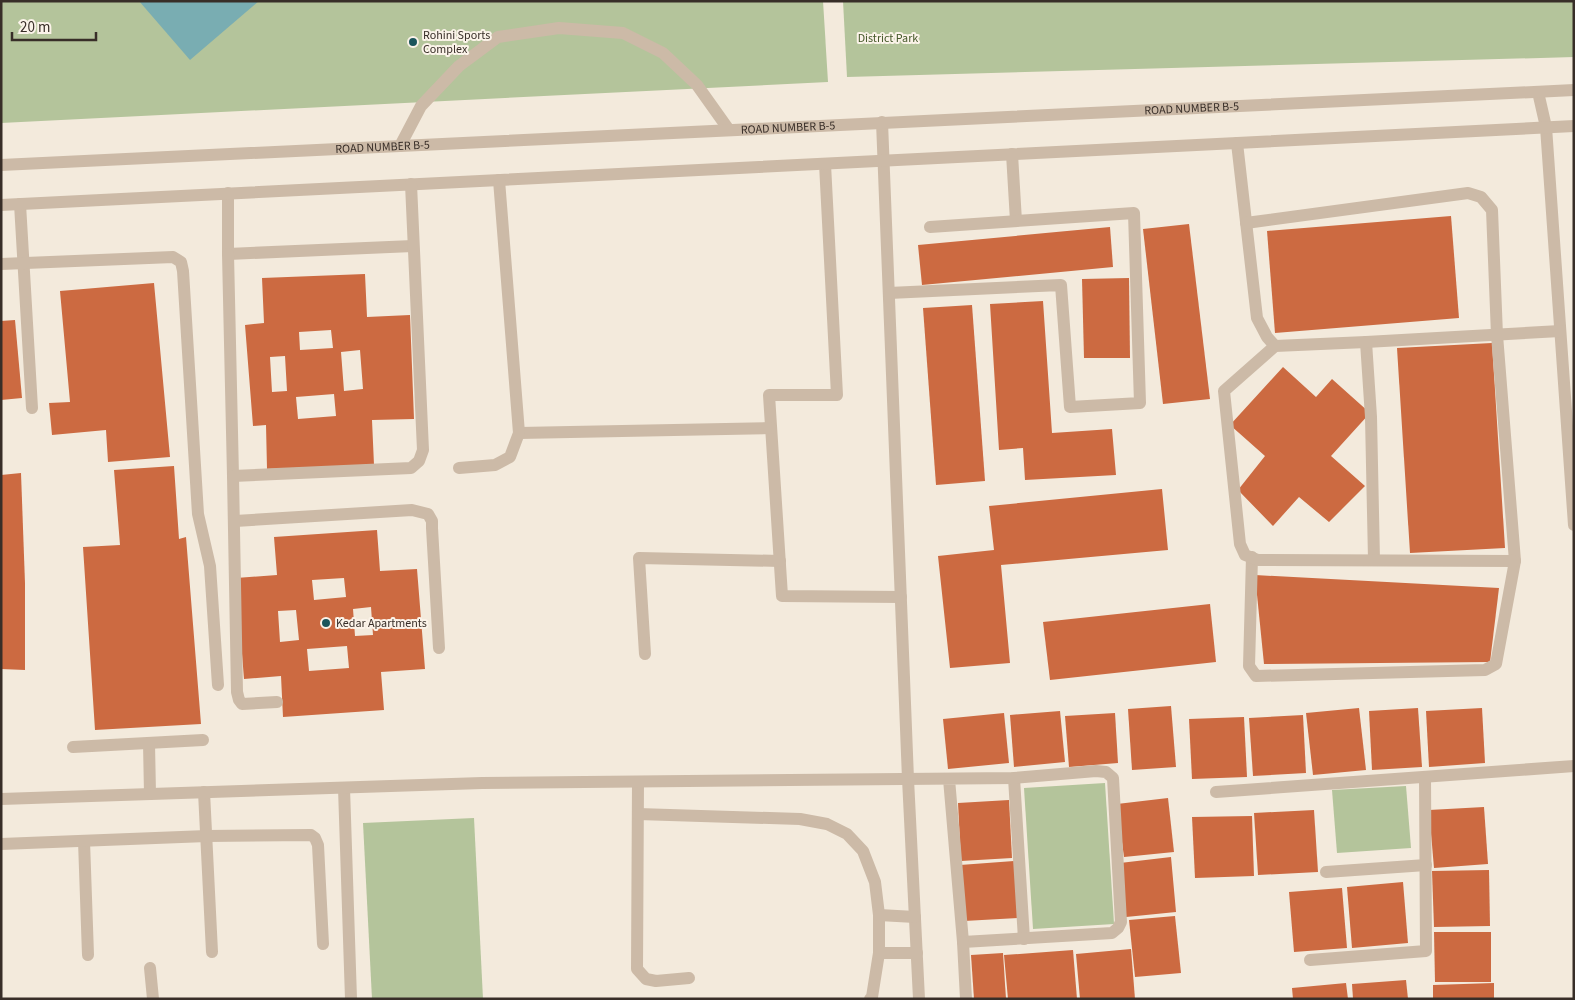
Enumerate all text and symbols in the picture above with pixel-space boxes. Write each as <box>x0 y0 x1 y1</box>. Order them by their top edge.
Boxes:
scale bar <box>12 10 96 42</box>
text: 20 m <box>20 17 50 38</box>
place label: Rohini Sports Complex <box>423 27 490 58</box>
park label: District Park <box>858 30 918 47</box>
marker: Rohini Sports Complex <box>407 36 419 48</box>
street label: ROAD NUMBER B-5 <box>1144 98 1239 119</box>
street label: ROAD NUMBER B-5 <box>740 117 836 139</box>
street label: ROAD NUMBER B-5 <box>335 137 430 158</box>
place label: Kedar Apartments <box>336 615 427 632</box>
marker: Kedar Apartments <box>320 617 332 629</box>

